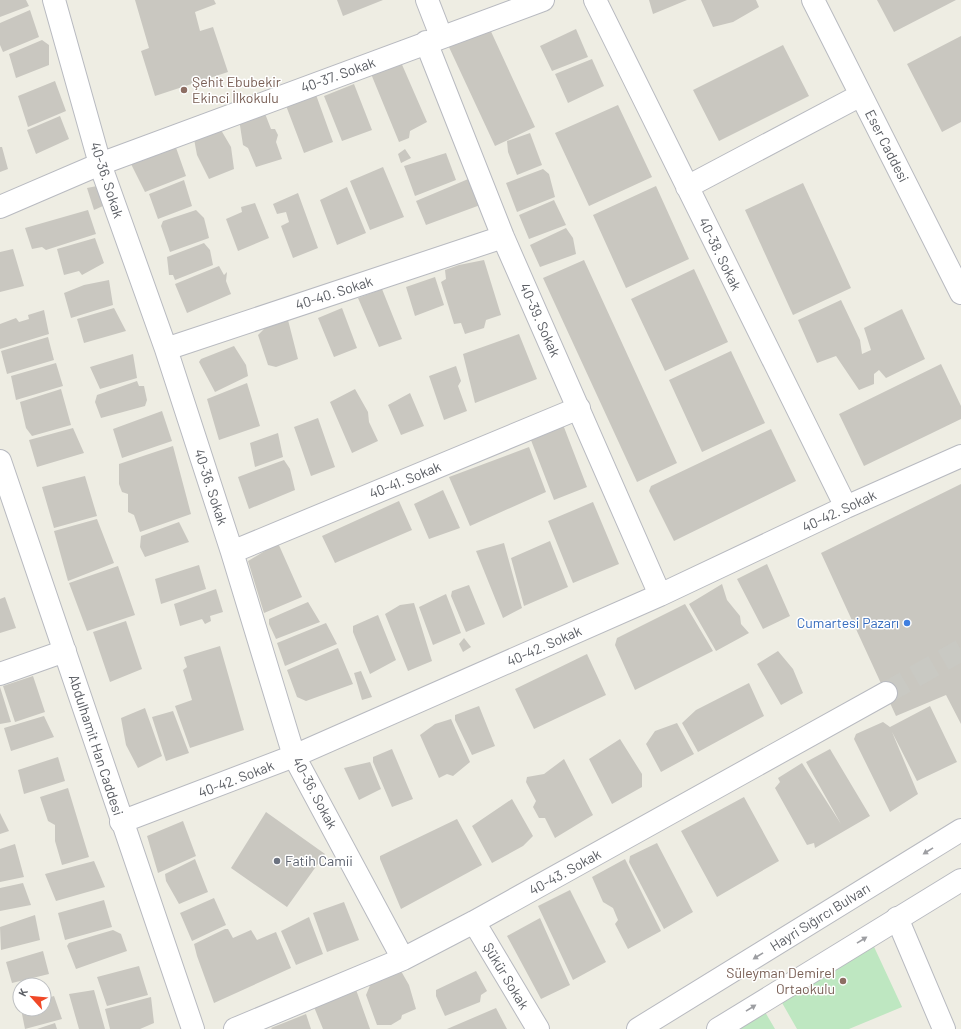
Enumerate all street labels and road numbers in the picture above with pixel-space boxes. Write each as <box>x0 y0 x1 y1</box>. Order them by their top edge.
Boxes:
street label: 40-37. Sokak <box>298 53 377 96</box>
street label: Eser Caddesi <box>862 107 913 185</box>
street label: 40-36. Sokak <box>87 140 128 220</box>
street label: 40-38. Sokak <box>695 214 745 293</box>
street label: 40-40. Sokak <box>293 272 375 313</box>
street label: 40-39. Sokak <box>517 280 564 359</box>
street label: 40-36. Sokak <box>191 447 232 527</box>
street label: 40-41. Sokak <box>366 457 443 502</box>
street label: 40-42. Sokak <box>799 486 879 535</box>
street label: 40-42. Sokak <box>504 622 584 670</box>
street label: Abdulhamit Han Caddesi <box>66 672 127 818</box>
street label: 40-36. Sokak <box>289 754 342 832</box>
street label: 40-42. Sokak <box>195 756 276 801</box>
street label: 40-43. Sokak <box>526 845 604 898</box>
street label: Hayri Sığırcı Bulvarı <box>767 879 873 954</box>
street label: Şükür Sokak <box>480 939 533 1012</box>

